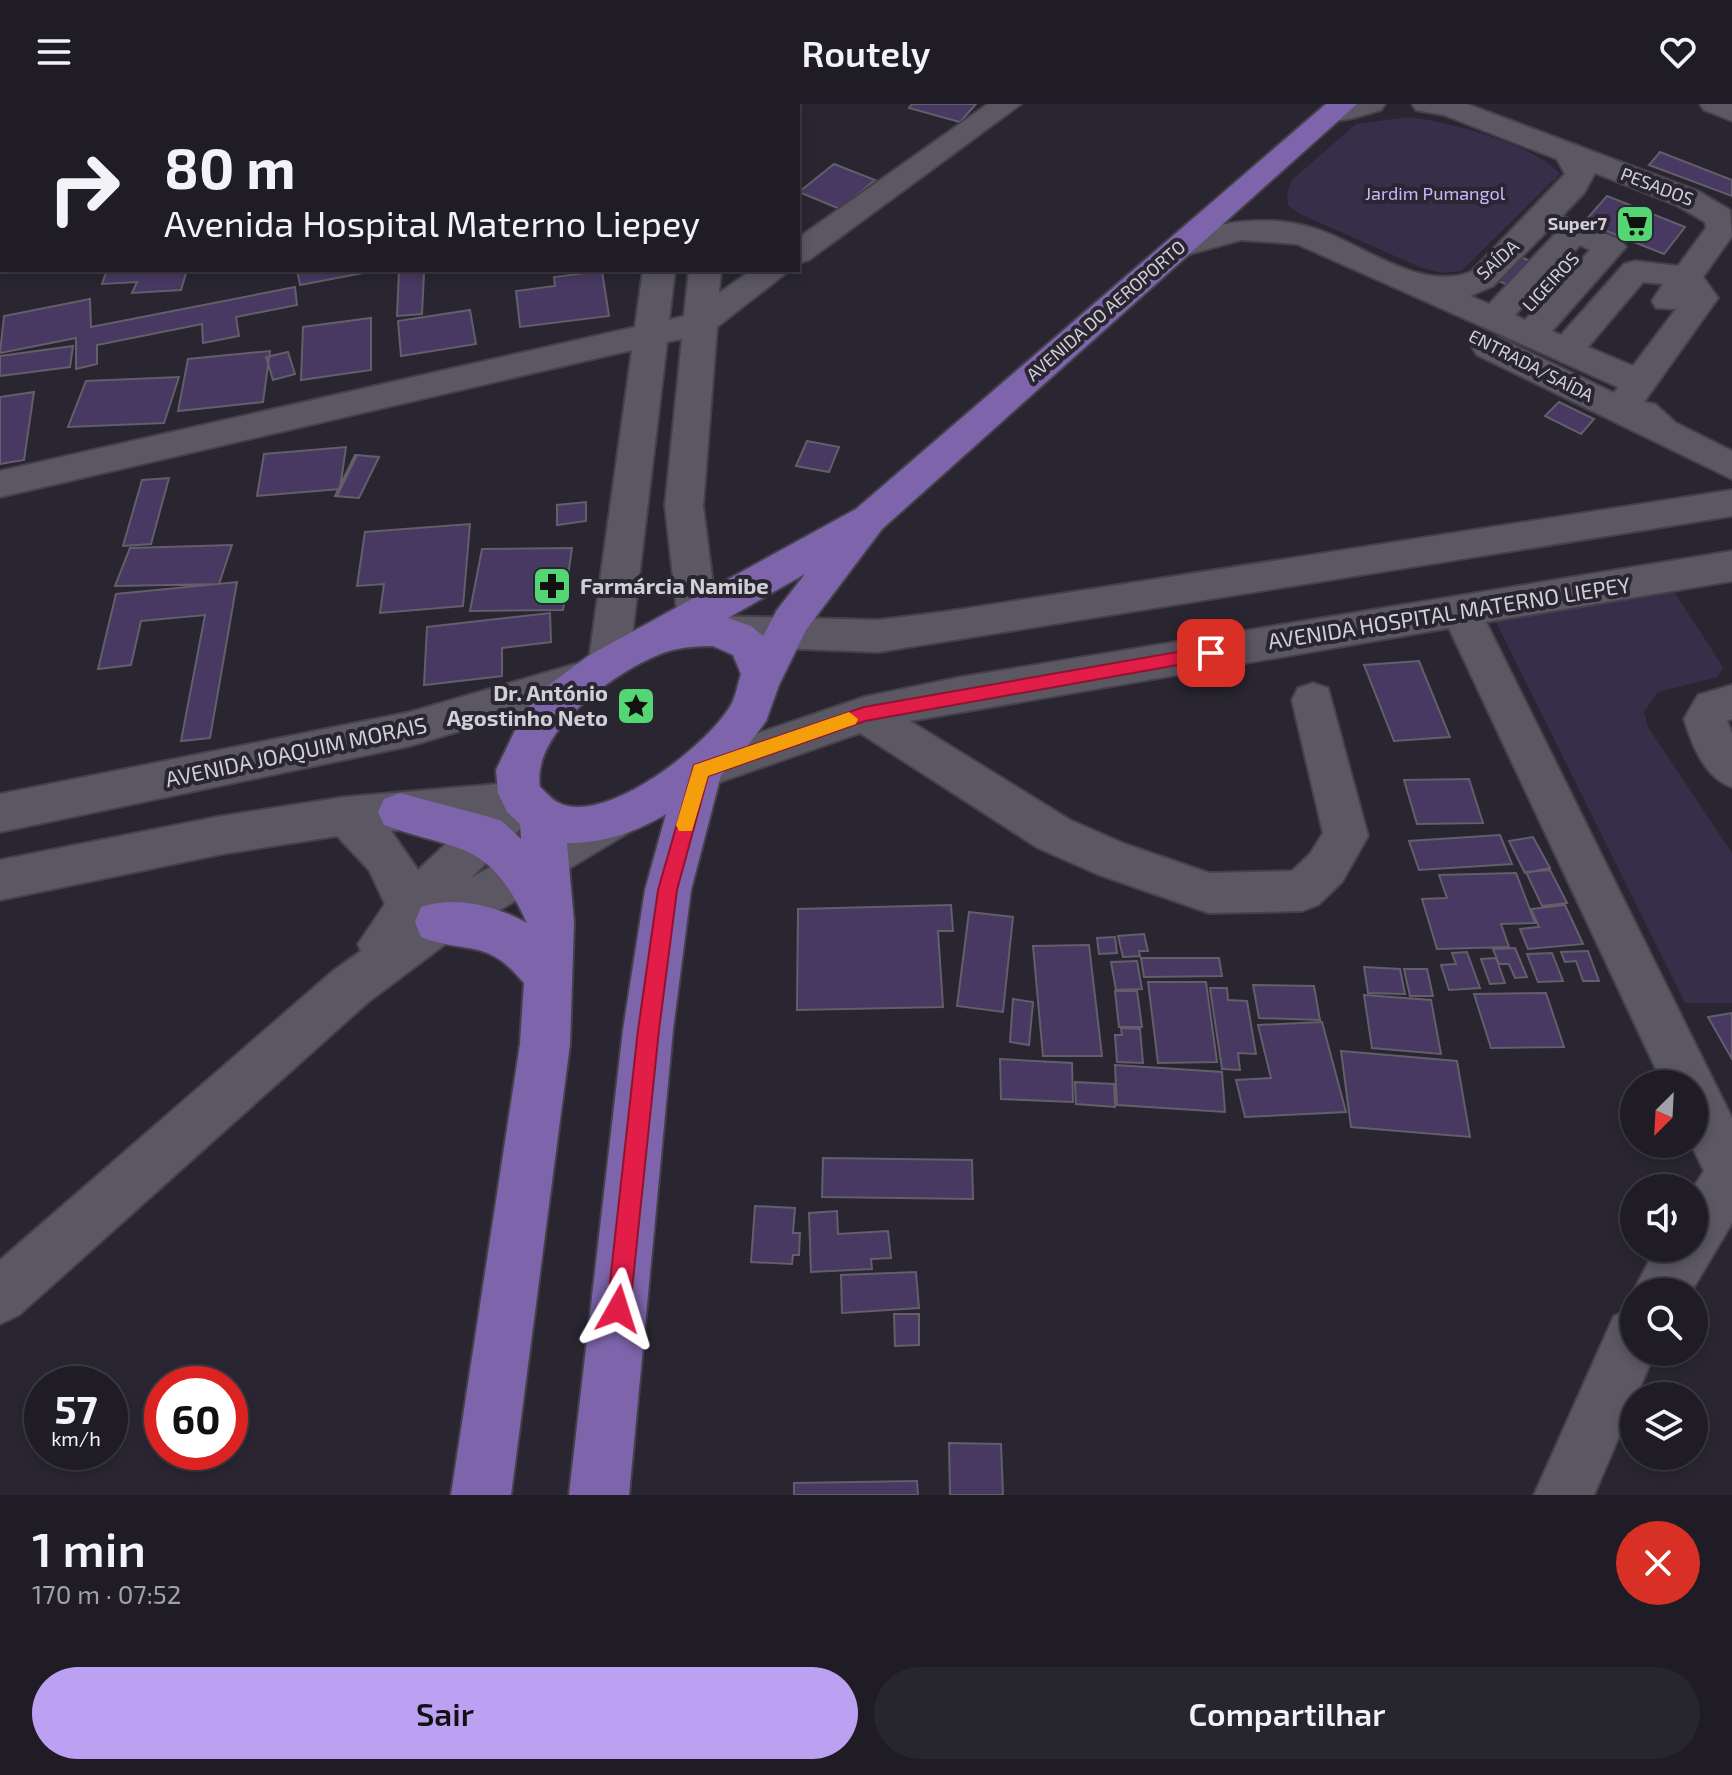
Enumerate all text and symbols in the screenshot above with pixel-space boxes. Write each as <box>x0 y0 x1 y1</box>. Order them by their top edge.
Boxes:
icon: menu <box>32 30 76 74</box>
icon: heart <box>1656 30 1700 74</box>
text: Routely <box>802 31 931 74</box>
text: 80 m <box>164 133 296 200</box>
icon: right <box>32 136 136 240</box>
street label: PESADOS <box>1618 162 1697 210</box>
park label: Jardim Pumangol <box>1365 182 1506 204</box>
text: Avenida Hospital Materno Liepey <box>164 201 700 244</box>
supermarket icon: Super7 <box>1614 203 1656 245</box>
place label: Super7 <box>1548 212 1607 234</box>
street label: SAÍDA <box>1472 234 1524 284</box>
street label: AVENIDA DO AEROPORTO <box>1021 235 1189 385</box>
street label: LIGEIROS <box>1517 247 1583 316</box>
street label: ENTRADA/SAÍDA <box>1465 324 1598 406</box>
pharmacy icon: Farmárcia Namibe <box>531 565 573 607</box>
street label: AVENIDA HOSPITAL MATERNO LIEPEY <box>1266 570 1632 654</box>
place label: Farmárcia Namibe <box>580 572 769 598</box>
pin <box>1177 619 1245 687</box>
icon: arrive <box>1189 631 1233 675</box>
place label: Dr. António Agostinho Neto <box>447 679 608 730</box>
place icon: Dr. António Agostinho Neto <box>615 685 657 727</box>
street label: AVENIDA JOAQUIM MORAIS <box>163 711 429 792</box>
north arrow <box>1620 1070 1708 1158</box>
map controls <box>1620 1070 1708 1470</box>
button: sound <box>1620 1174 1708 1262</box>
position arrow <box>576 1267 660 1351</box>
button: search <box>1620 1278 1708 1366</box>
speed limit sign: 60 <box>144 1366 248 1470</box>
button: layers <box>1620 1382 1708 1470</box>
text: 57 <box>54 1384 98 1432</box>
text: km/h <box>51 1426 101 1450</box>
text: 1 min <box>32 1519 146 1577</box>
button: close <box>1616 1521 1700 1605</box>
text: 170 m · 07:52 <box>32 1578 181 1609</box>
button: Sair <box>32 1667 858 1759</box>
button: Compartilhar <box>874 1667 1700 1759</box>

